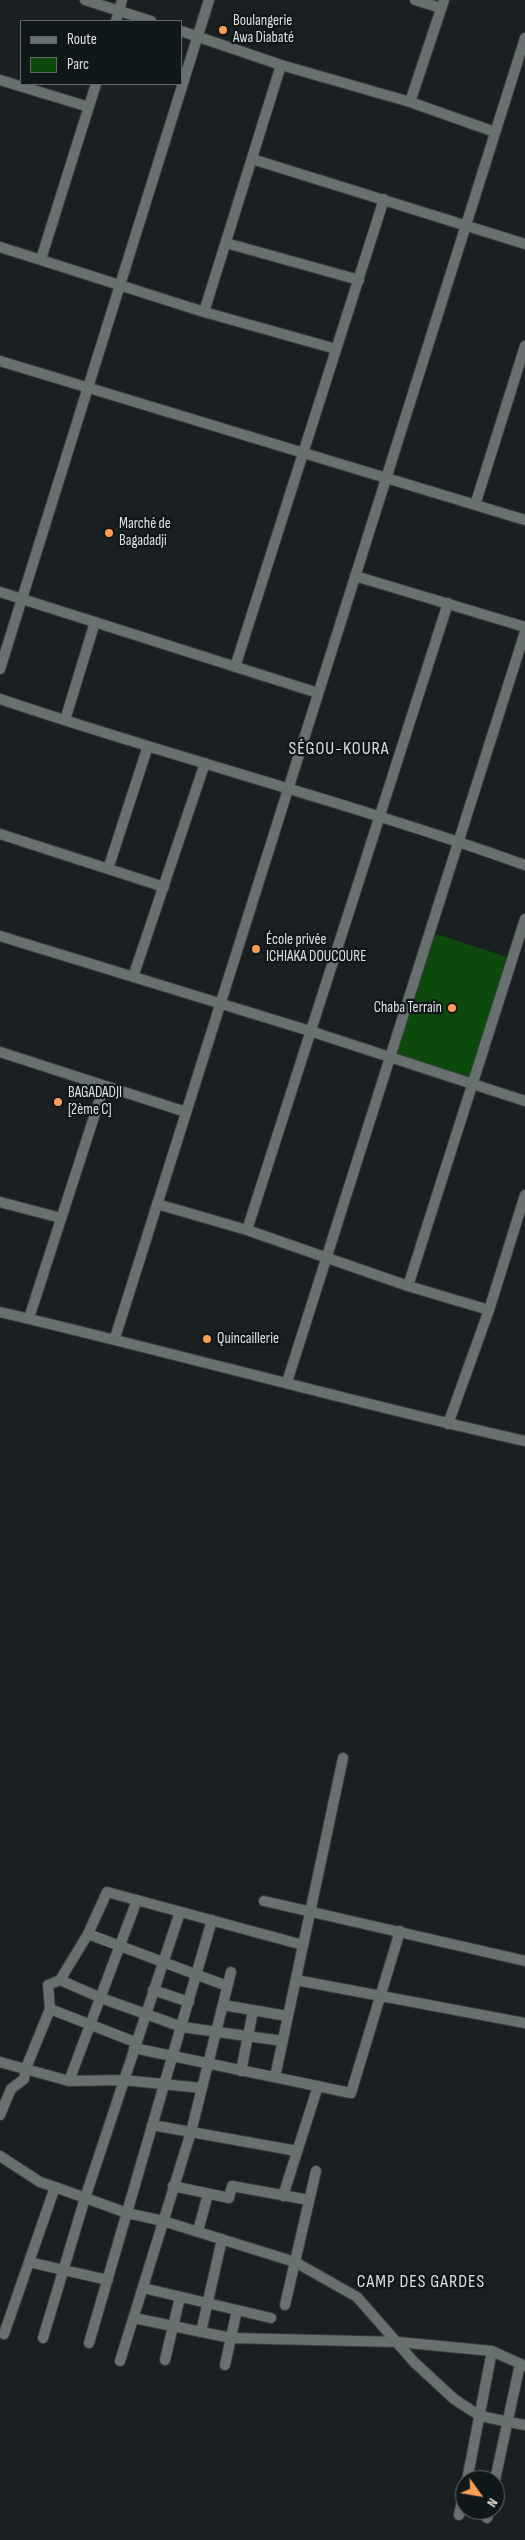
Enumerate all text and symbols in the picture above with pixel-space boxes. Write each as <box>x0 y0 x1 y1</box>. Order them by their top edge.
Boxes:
place label: Boulangerie Awa Diabaté <box>233 12 294 47</box>
legend <box>20 20 182 85</box>
marker: Boulangerie Awa Diabaté <box>217 24 229 36</box>
text: Route <box>67 30 97 49</box>
text: Parc <box>67 55 89 74</box>
place label: Marché de Bagadadji <box>119 515 171 550</box>
marker: Marché de Bagadadji <box>103 527 115 539</box>
district label: SÉGOU-KOURA <box>287 738 391 760</box>
place label: École privée ICHIAKA DOUCOURE <box>266 931 366 966</box>
marker: École privée ICHIAKA DOUCOURE <box>250 943 262 955</box>
place label: Chaba Terrain <box>374 999 442 1017</box>
marker: Chaba Terrain <box>446 1002 458 1014</box>
place label: BAGADADJI [2ème C] <box>68 1084 122 1119</box>
marker: BAGADADJI [2ème C] <box>52 1096 64 1108</box>
place label: Quincaillerie <box>217 1330 279 1348</box>
marker: Quincaillerie <box>201 1333 213 1345</box>
district label: CAMP DES GARDES <box>355 2271 487 2293</box>
north arrow <box>455 2470 505 2520</box>
text: N <box>483 2495 501 2510</box>

